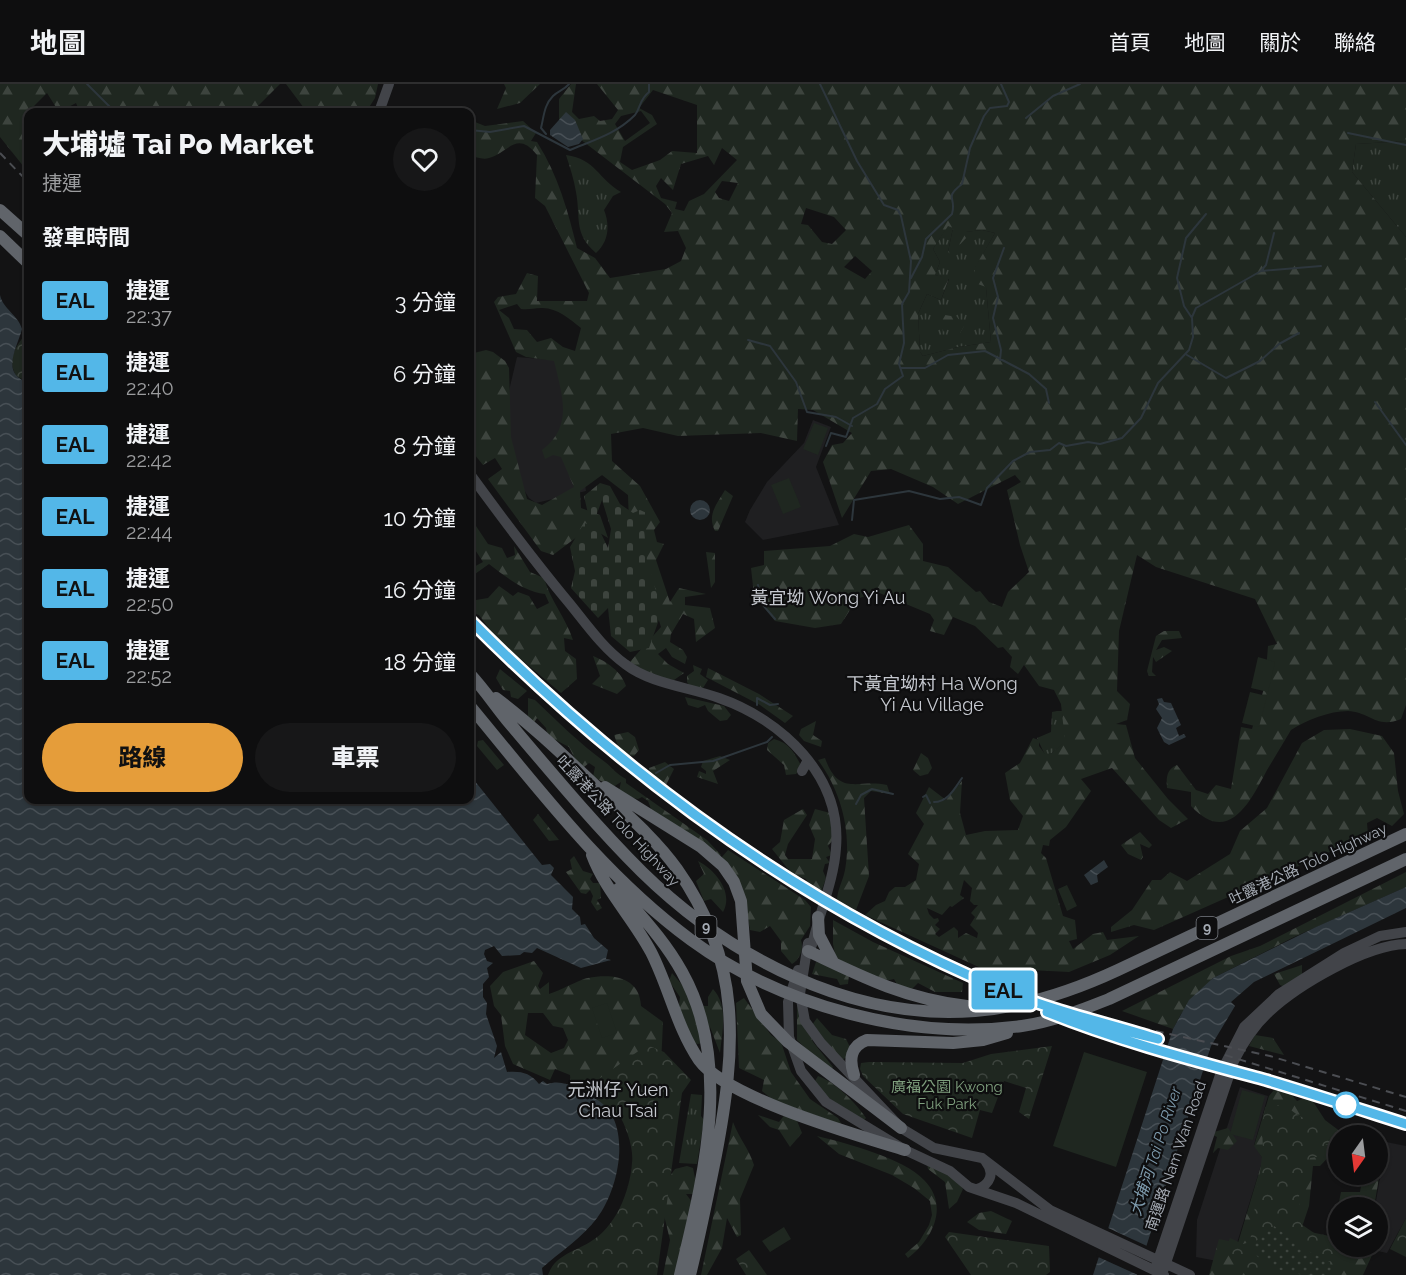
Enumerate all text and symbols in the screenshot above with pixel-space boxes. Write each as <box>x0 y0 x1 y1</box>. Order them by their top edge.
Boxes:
text: 地圖 <box>30 27 86 60</box>
text: 首頁 <box>1109 30 1151 55</box>
text: 地圖 <box>1184 30 1226 55</box>
text: 關於 <box>1259 30 1301 55</box>
text: 聯絡 <box>1334 30 1376 55</box>
text: 大埔墟 Tai Po Market <box>42 128 314 161</box>
button: heart <box>393 128 456 191</box>
text: 捷運 <box>42 171 82 195</box>
text: 發車時間 <box>42 224 130 250</box>
text: 捷運 <box>126 277 170 303</box>
text: EAL <box>56 288 95 313</box>
text: 3 分鐘 <box>395 289 456 315</box>
text: 22:37 <box>126 304 172 328</box>
text: 捷運 <box>126 349 170 375</box>
text: EAL <box>56 360 95 385</box>
text: 6 分鐘 <box>393 361 456 387</box>
text: 22:40 <box>126 376 174 400</box>
text: 捷運 <box>126 421 170 447</box>
text: EAL <box>56 432 95 457</box>
text: 8 分鐘 <box>393 433 456 459</box>
text: 22:42 <box>126 448 172 472</box>
text: 捷運 <box>126 493 170 519</box>
text: EAL <box>56 504 95 529</box>
text: 10 分鐘 <box>384 505 456 531</box>
text: 22:44 <box>126 520 172 544</box>
text: 捷運 <box>126 565 170 591</box>
text: EAL <box>56 576 95 601</box>
text: 16 分鐘 <box>384 577 456 603</box>
district label: 黃宜坳 Wong Yi Au <box>751 587 905 608</box>
text: 22:50 <box>126 592 174 616</box>
text: 捷運 <box>126 637 170 663</box>
text: EAL <box>56 648 95 673</box>
text: 18 分鐘 <box>384 649 456 675</box>
text: 22:52 <box>126 664 172 688</box>
district label: 下黃宜坳村 Ha Wong Yi Au Village <box>846 673 1018 715</box>
button: 路線 <box>42 723 243 792</box>
button: 車票 <box>255 723 456 792</box>
street label: 吐露港公路 Tolo Highway <box>553 752 683 890</box>
street label: 吐露港公路 Tolo Highway <box>1226 819 1390 909</box>
road number: 9 <box>696 916 716 938</box>
road number: 9 <box>1196 917 1218 939</box>
line badge: EAL <box>968 970 1038 1010</box>
text: EAL <box>984 978 1023 1003</box>
park label: 廣福公園 Kwong Fuk Park <box>891 1078 1003 1113</box>
district label: 元洲仔 Yuen Chau Tsai <box>568 1079 668 1121</box>
street label: 南運路 Nam Wan Road <box>1142 1079 1210 1233</box>
water label: 大埔河 Tai Po River <box>1126 1084 1185 1218</box>
unlabelled marker <box>1333 1092 1359 1118</box>
north arrow <box>1328 1125 1388 1185</box>
map controls <box>1328 1125 1388 1257</box>
button: layers <box>1328 1197 1388 1257</box>

